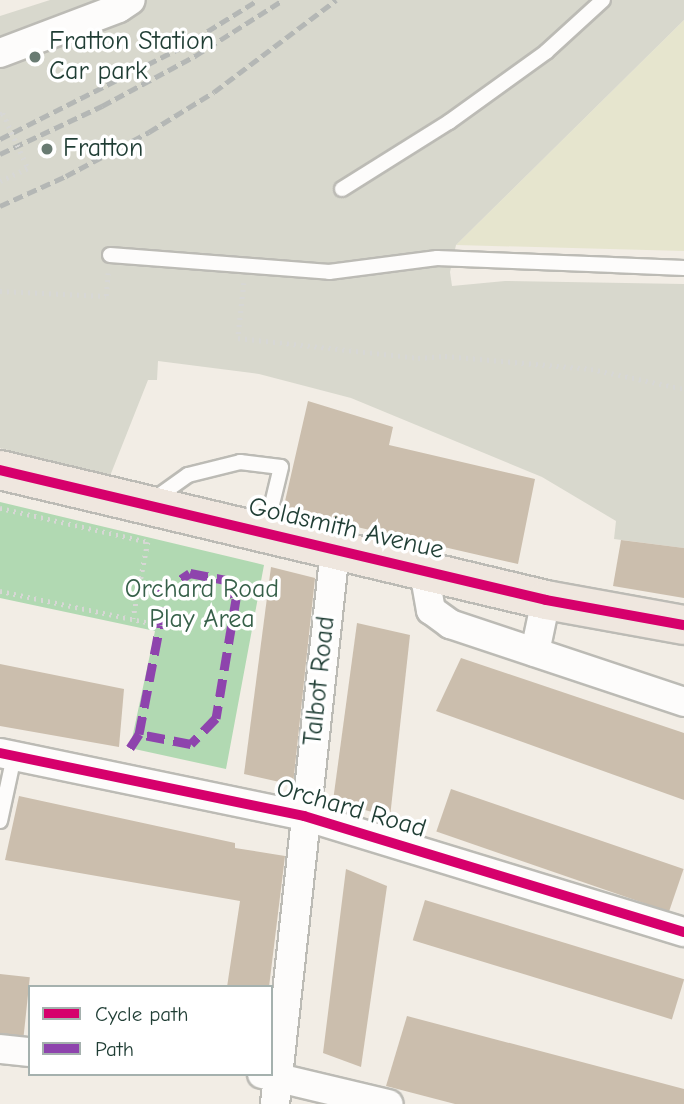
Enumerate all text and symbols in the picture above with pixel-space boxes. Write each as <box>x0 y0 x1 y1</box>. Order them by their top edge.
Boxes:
place label: Fratton Station Car park <box>49 26 214 88</box>
marker: Fratton Station Car park <box>27 49 43 65</box>
place label: Fratton <box>63 133 143 165</box>
marker: Fratton <box>37 139 57 159</box>
street label: Goldsmith Avenue <box>245 491 447 567</box>
park label: Orchard Road Play Area <box>125 574 279 636</box>
street label: Talbot Road <box>298 615 342 747</box>
street label: Orchard Road <box>273 773 429 845</box>
legend <box>28 985 273 1076</box>
text: Cycle path <box>95 1002 188 1026</box>
text: Path <box>95 1037 134 1061</box>

